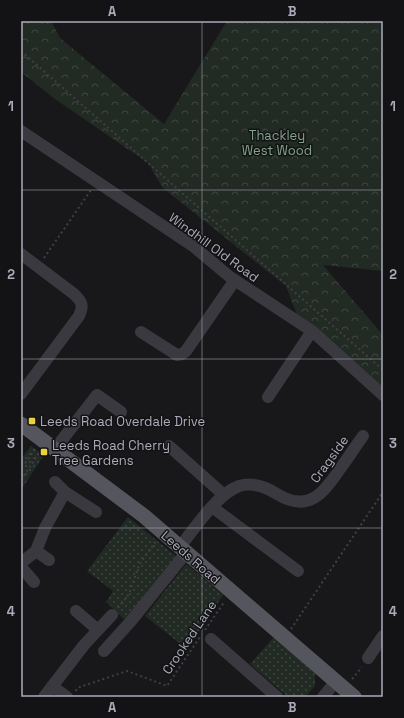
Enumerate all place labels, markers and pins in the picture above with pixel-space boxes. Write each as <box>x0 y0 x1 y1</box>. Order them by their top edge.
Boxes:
place label: Leeds Road Overdale Drive <box>40 413 205 430</box>
marker: Leeds Road Overdale Drive <box>27 416 37 426</box>
place label: Leeds Road Cherry Tree Gardens <box>52 437 170 469</box>
marker: Leeds Road Cherry Tree Gardens <box>39 447 49 457</box>

